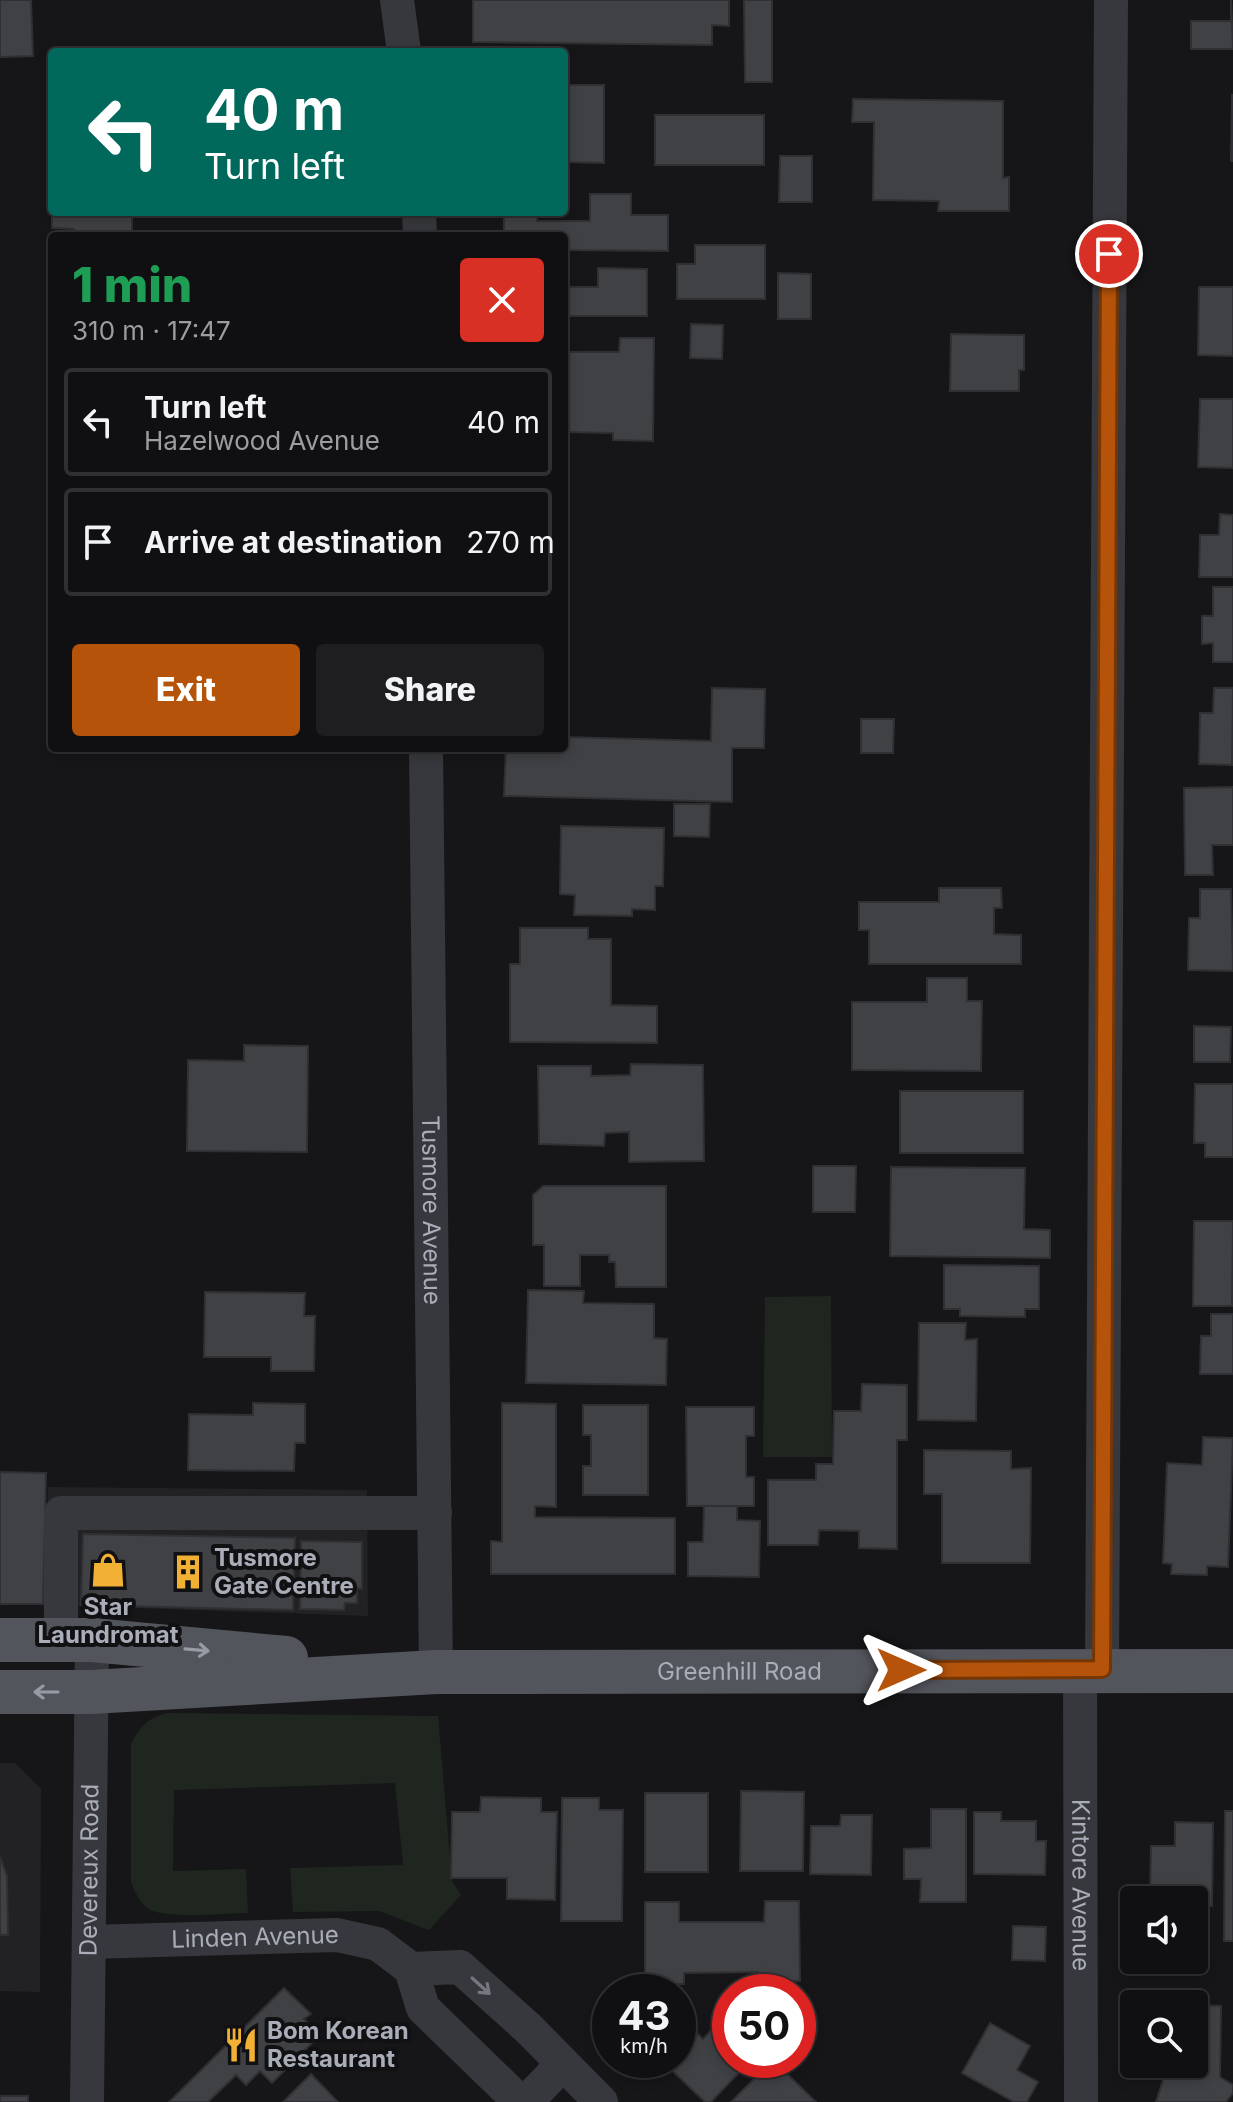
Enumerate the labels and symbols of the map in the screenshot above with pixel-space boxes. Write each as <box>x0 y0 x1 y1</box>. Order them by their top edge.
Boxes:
pin <box>1075 220 1143 288</box>
street label: Tusmore Avenue <box>416 1115 447 1305</box>
place label: Tusmore Gate Centre <box>214 1543 354 1600</box>
shop icon: Star Laundromat <box>89 1551 127 1589</box>
building icon: Tusmore Gate Centre <box>169 1553 207 1591</box>
place label: Star Laundromat <box>37 1592 179 1649</box>
position arrow <box>859 1628 943 1712</box>
one-way arrow <box>183 1643 210 1658</box>
street label: Greenhill Road <box>657 1657 822 1686</box>
one-way arrow <box>33 1684 60 1700</box>
street label: Devereux Road <box>74 1784 104 1956</box>
street label: Kintore Avenue <box>1066 1799 1096 1971</box>
street label: Linden Avenue <box>171 1920 339 1954</box>
speed limit sign: 50 <box>712 1974 816 2078</box>
one-way arrow <box>471 1977 491 1995</box>
place label: Bom Korean Restaurant <box>267 2016 409 2073</box>
restaurant icon: Bom Korean Restaurant <box>222 2026 260 2064</box>

